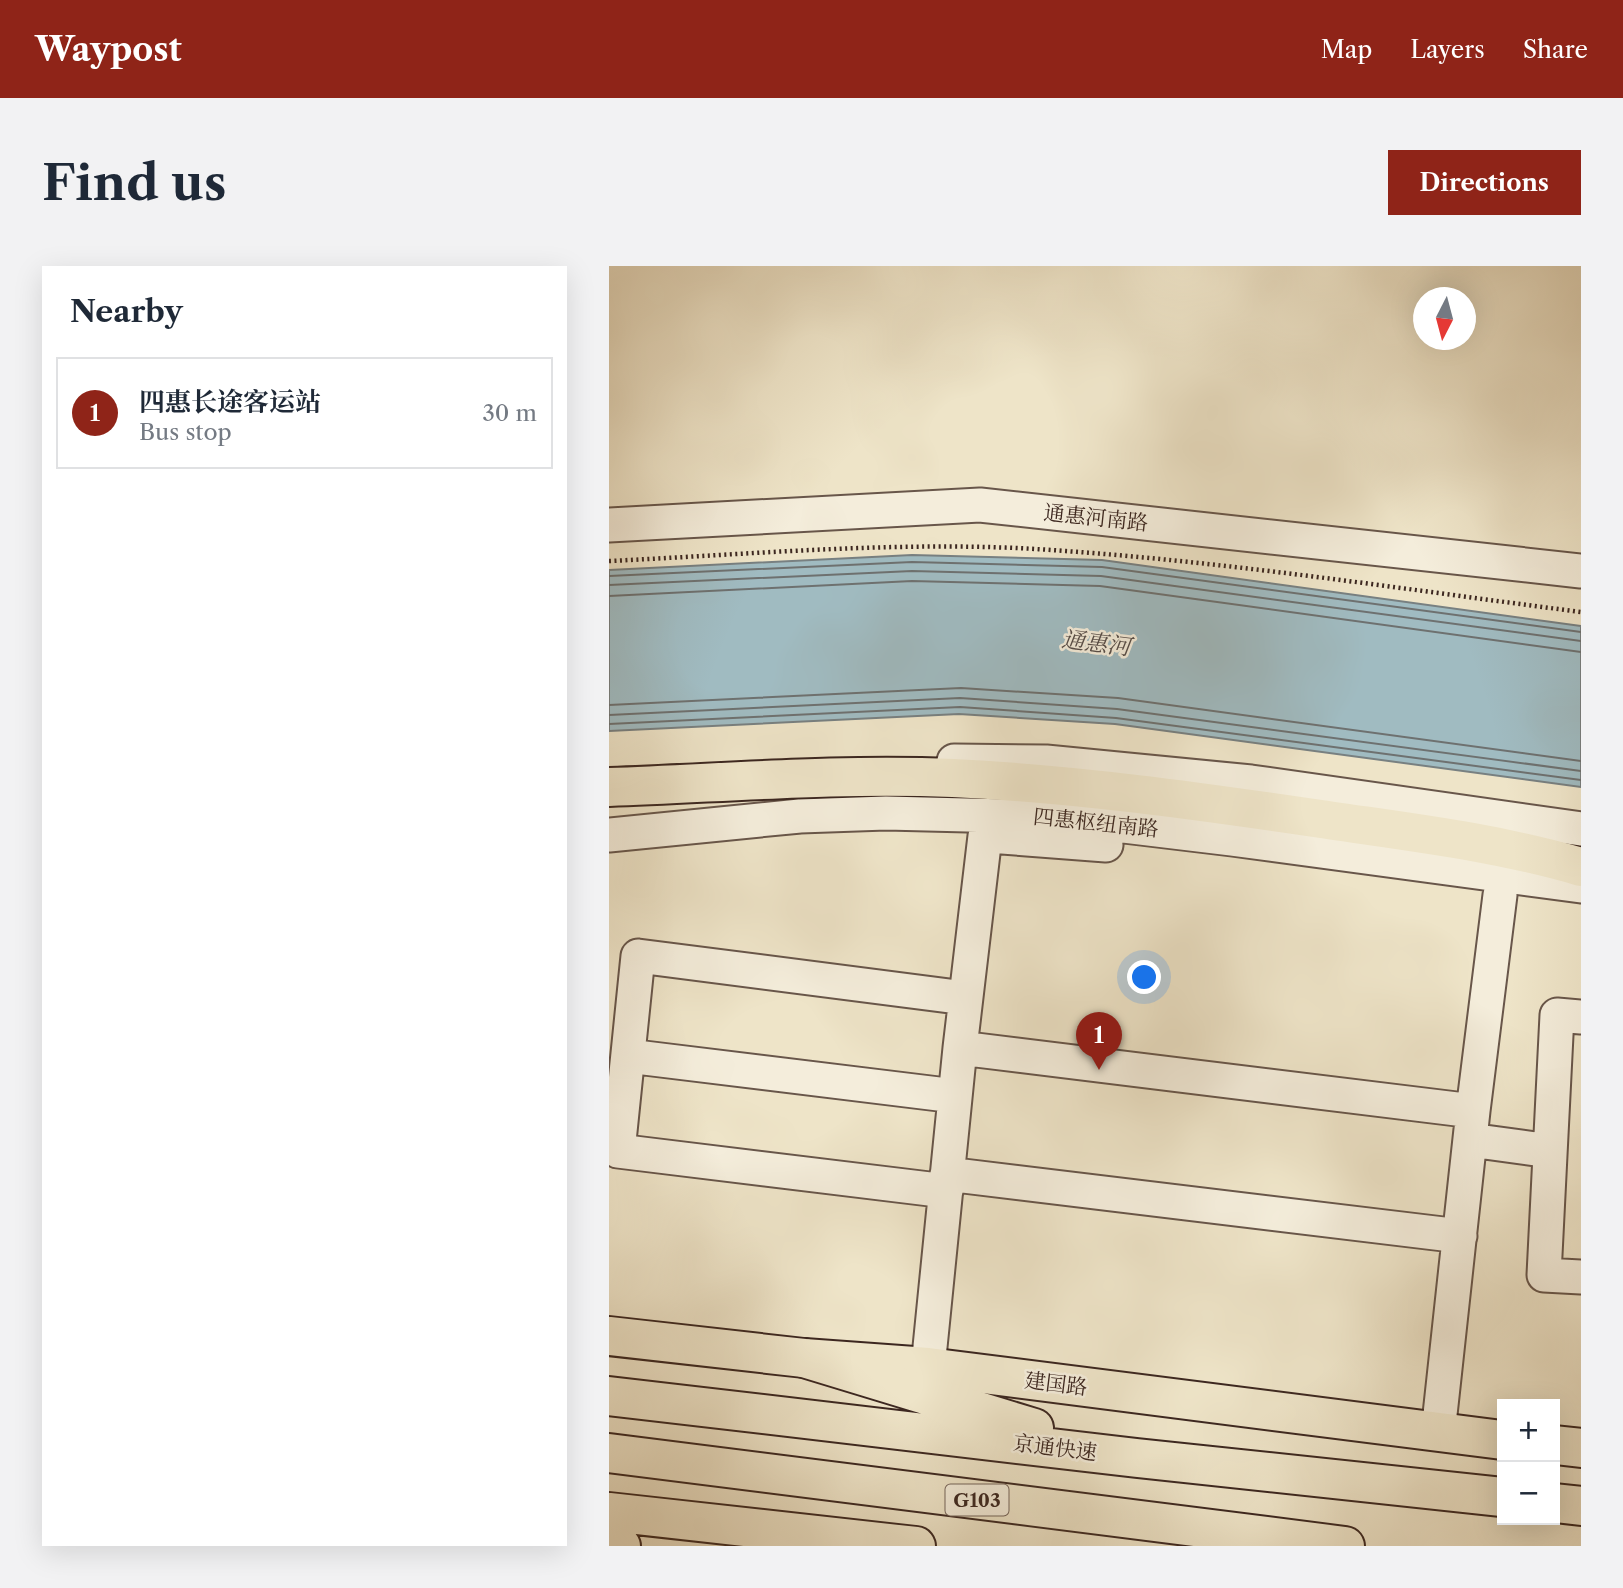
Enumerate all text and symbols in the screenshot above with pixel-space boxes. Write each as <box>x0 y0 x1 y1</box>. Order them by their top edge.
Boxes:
text: Waypost <box>35 29 182 70</box>
text: Map <box>1321 35 1372 64</box>
text: Layers <box>1410 35 1485 64</box>
text: Share <box>1523 35 1588 64</box>
button: Directions <box>1388 150 1581 215</box>
text: Find us <box>42 152 226 213</box>
north arrow <box>1413 287 1476 350</box>
text: Nearby <box>70 293 183 330</box>
text: 四惠长途客运站 <box>139 386 321 418</box>
text: 1 <box>90 399 100 427</box>
text: 30 m <box>482 399 537 427</box>
text: Bus stop <box>139 418 232 446</box>
street label: 通惠河南路 <box>1043 500 1150 535</box>
water label: 通惠河 <box>1060 625 1136 662</box>
street label: 四惠枢纽南路 <box>1032 803 1160 842</box>
your location <box>1127 960 1161 994</box>
pin: 1 <box>1076 1012 1122 1070</box>
street label: 建国路 <box>1023 1367 1089 1400</box>
map controls <box>1497 1399 1560 1525</box>
button: + <box>1497 1399 1560 1462</box>
street label: 京通快速 <box>1012 1430 1098 1465</box>
button: − <box>1497 1462 1560 1525</box>
road number: G103 <box>945 1484 1009 1516</box>

